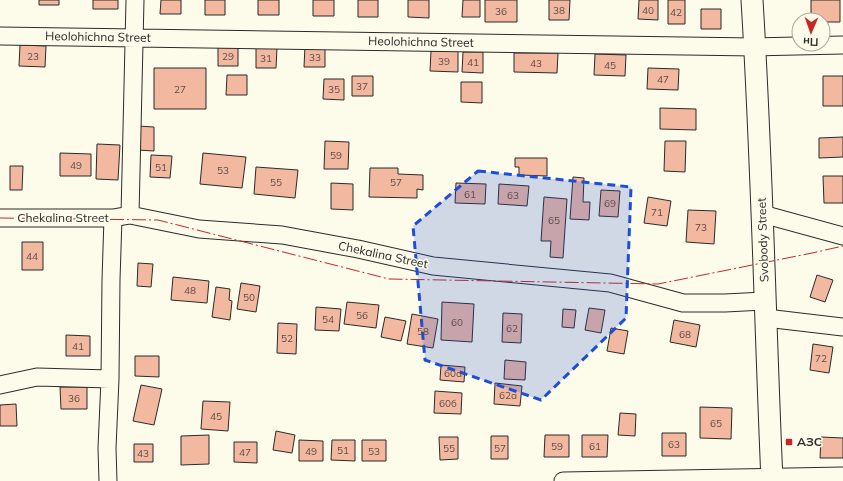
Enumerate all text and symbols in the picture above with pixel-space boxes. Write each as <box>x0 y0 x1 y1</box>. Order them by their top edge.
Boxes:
house number: 38 <box>553 4 565 17</box>
house number: 40 <box>642 4 654 17</box>
house number: 36 <box>495 5 507 18</box>
house number: 42 <box>670 6 682 19</box>
north arrow <box>791 12 831 52</box>
street label: Heolohichna Street <box>45 28 151 45</box>
street label: Heolohichna Street <box>368 33 474 50</box>
text: Пн <box>803 35 819 49</box>
house number: 23 <box>27 50 39 63</box>
house number: 29 <box>222 50 234 63</box>
house number: 33 <box>309 51 321 64</box>
house number: 31 <box>260 52 272 65</box>
house number: 39 <box>438 55 450 68</box>
house number: 41 <box>467 56 479 69</box>
house number: 43 <box>530 57 542 70</box>
house number: 45 <box>604 59 616 72</box>
house number: 47 <box>657 73 669 86</box>
house number: 37 <box>356 80 368 93</box>
house number: 27 <box>174 83 186 96</box>
house number: 35 <box>328 83 340 96</box>
house number: 59 <box>330 149 342 162</box>
house number: 49 <box>70 159 82 172</box>
house number: 51 <box>155 161 167 174</box>
house number: 53 <box>217 164 229 177</box>
house number: 55 <box>270 176 282 189</box>
house number: 57 <box>390 176 402 189</box>
house number: 61 <box>464 188 476 201</box>
house number: 63 <box>507 189 519 202</box>
house number: 69 <box>604 197 616 210</box>
street label: Svobody Street <box>754 198 771 282</box>
house number: 71 <box>651 206 663 219</box>
street label: Chekalina Street <box>17 210 109 225</box>
house number: 65 <box>548 214 560 227</box>
house number: 73 <box>695 221 707 234</box>
street label: Chekalina Street <box>337 238 429 271</box>
house number: 44 <box>26 250 38 263</box>
house number: 48 <box>184 284 196 297</box>
house number: 50 <box>243 291 255 304</box>
house number: 56 <box>356 309 368 322</box>
house number: 54 <box>322 313 334 326</box>
house number: 60 <box>451 316 463 329</box>
house number: 62 <box>506 322 518 335</box>
house number: 58 <box>417 325 429 338</box>
house number: 68 <box>679 328 691 341</box>
house number: 52 <box>281 332 293 345</box>
house number: 41 <box>72 340 84 353</box>
house number: 72 <box>815 352 827 365</box>
house number: 60а <box>444 367 462 380</box>
house number: 62а <box>499 389 517 402</box>
house number: 36 <box>68 392 80 405</box>
house number: 60б <box>439 397 457 410</box>
house number: 45 <box>210 410 222 423</box>
house number: 65 <box>710 417 722 430</box>
place label: АЗС <box>797 434 822 449</box>
marker: АЗС <box>784 437 794 447</box>
house number: 63 <box>668 438 680 451</box>
house number: 59 <box>551 440 563 453</box>
house number: 61 <box>589 440 601 453</box>
house number: 55 <box>443 442 455 455</box>
house number: 57 <box>494 442 506 455</box>
house number: 51 <box>337 444 349 457</box>
house number: 49 <box>305 445 317 458</box>
house number: 53 <box>368 445 380 458</box>
house number: 47 <box>239 446 251 459</box>
house number: 43 <box>137 447 149 460</box>

